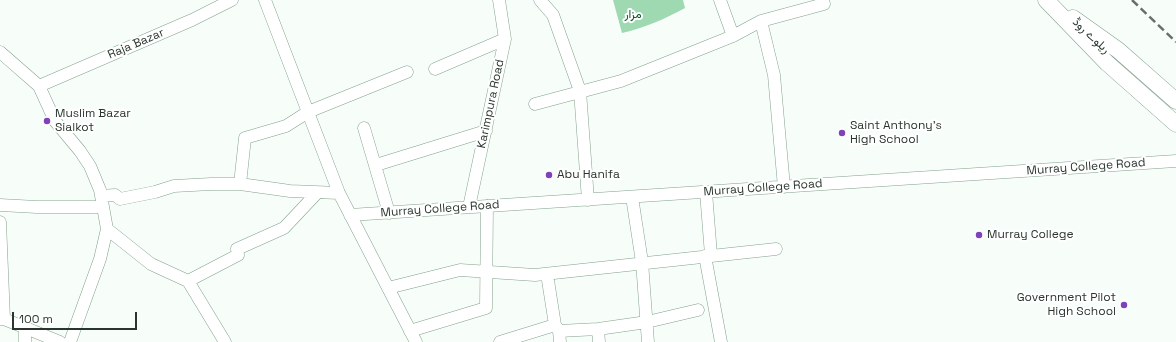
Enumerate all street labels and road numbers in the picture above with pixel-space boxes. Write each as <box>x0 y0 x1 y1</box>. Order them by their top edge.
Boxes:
street label: ریلوے روڈ <box>1069 15 1113 57</box>
street label: Raja Bazar <box>106 26 166 62</box>
street label: Karimpura Road <box>475 58 507 150</box>
street label: Murray College Road <box>1026 156 1146 178</box>
street label: Murray College Road <box>703 177 823 199</box>
street label: Murray College Road <box>380 198 500 220</box>

